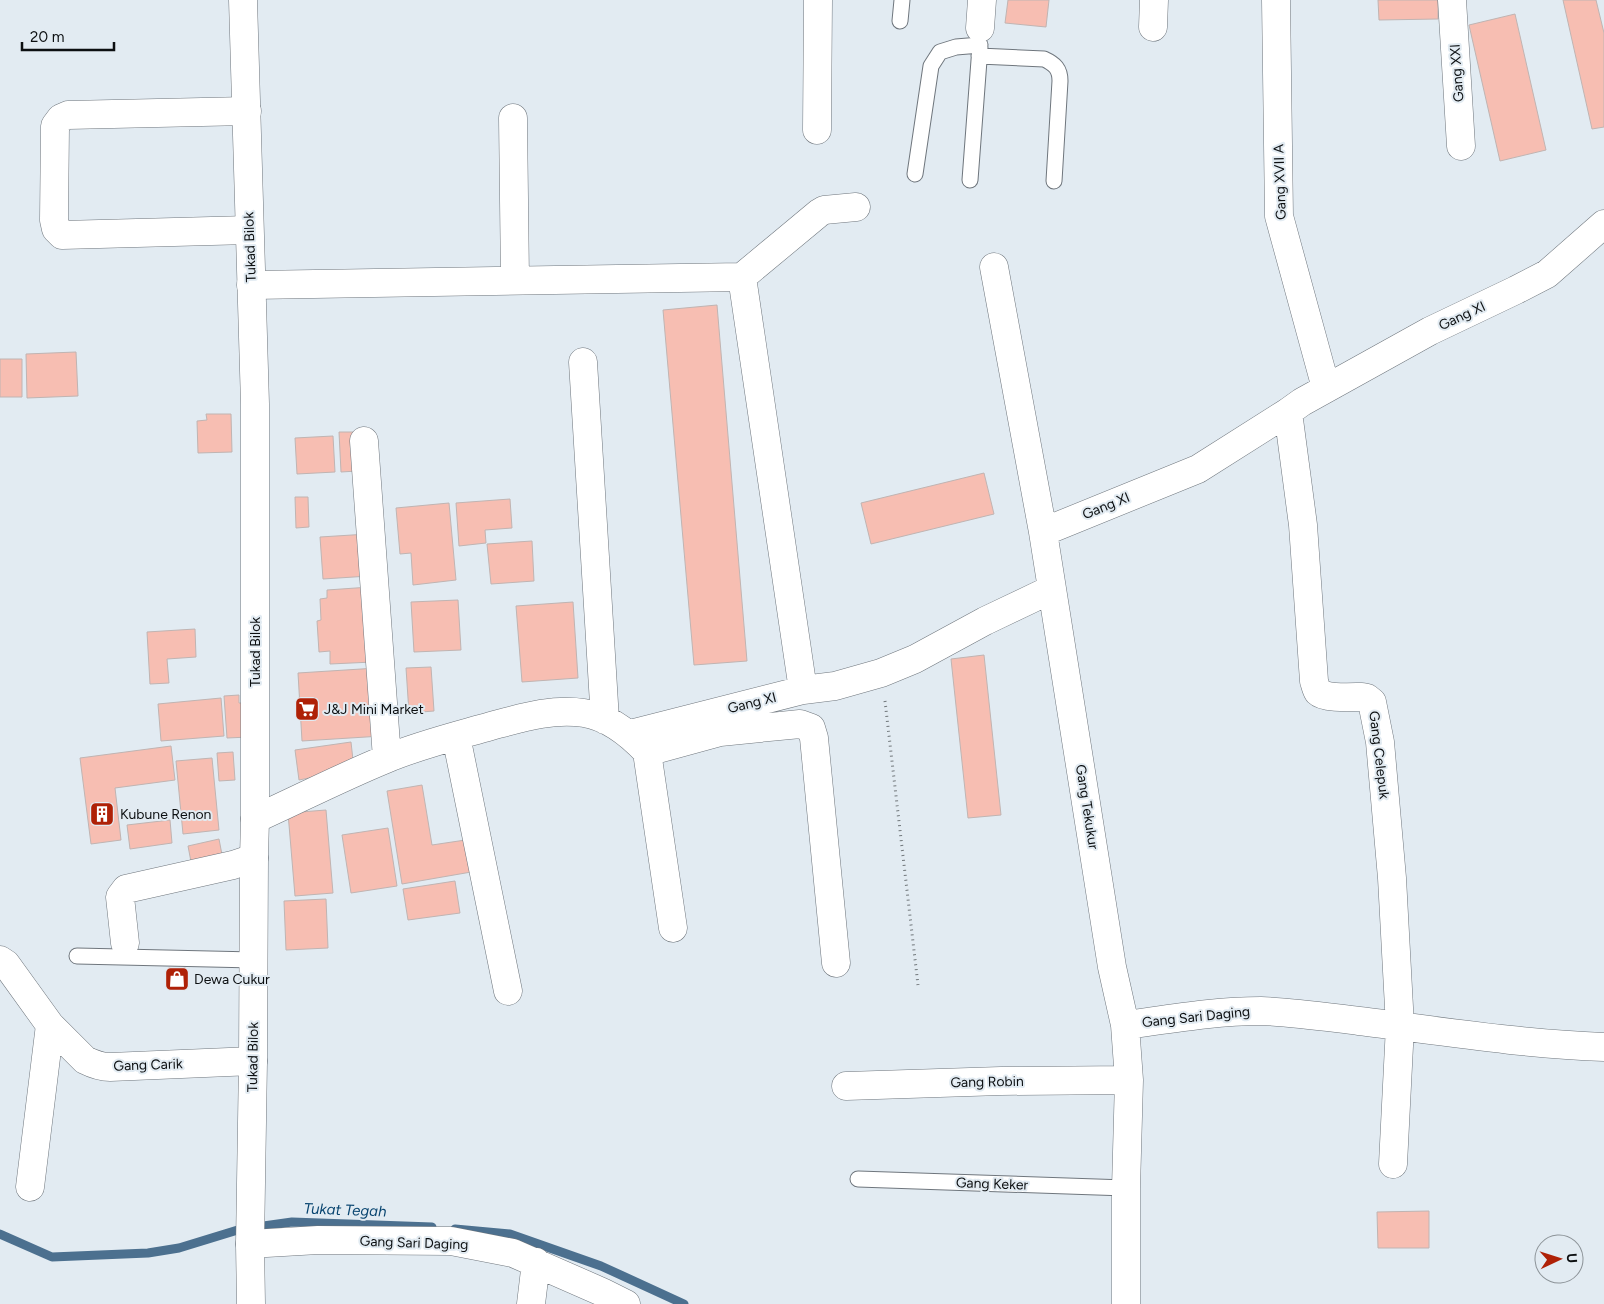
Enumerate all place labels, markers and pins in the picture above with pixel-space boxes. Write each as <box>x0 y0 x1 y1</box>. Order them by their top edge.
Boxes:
supermarket icon: J&J Mini Market <box>294 696 320 722</box>
place label: J&J Mini Market <box>324 701 424 718</box>
building icon: Kubune Renon <box>89 801 115 827</box>
place label: Kubune Renon <box>120 806 212 823</box>
shop icon: Dewa Cukur <box>164 966 190 992</box>
place label: Dewa Cukur <box>194 971 270 988</box>

